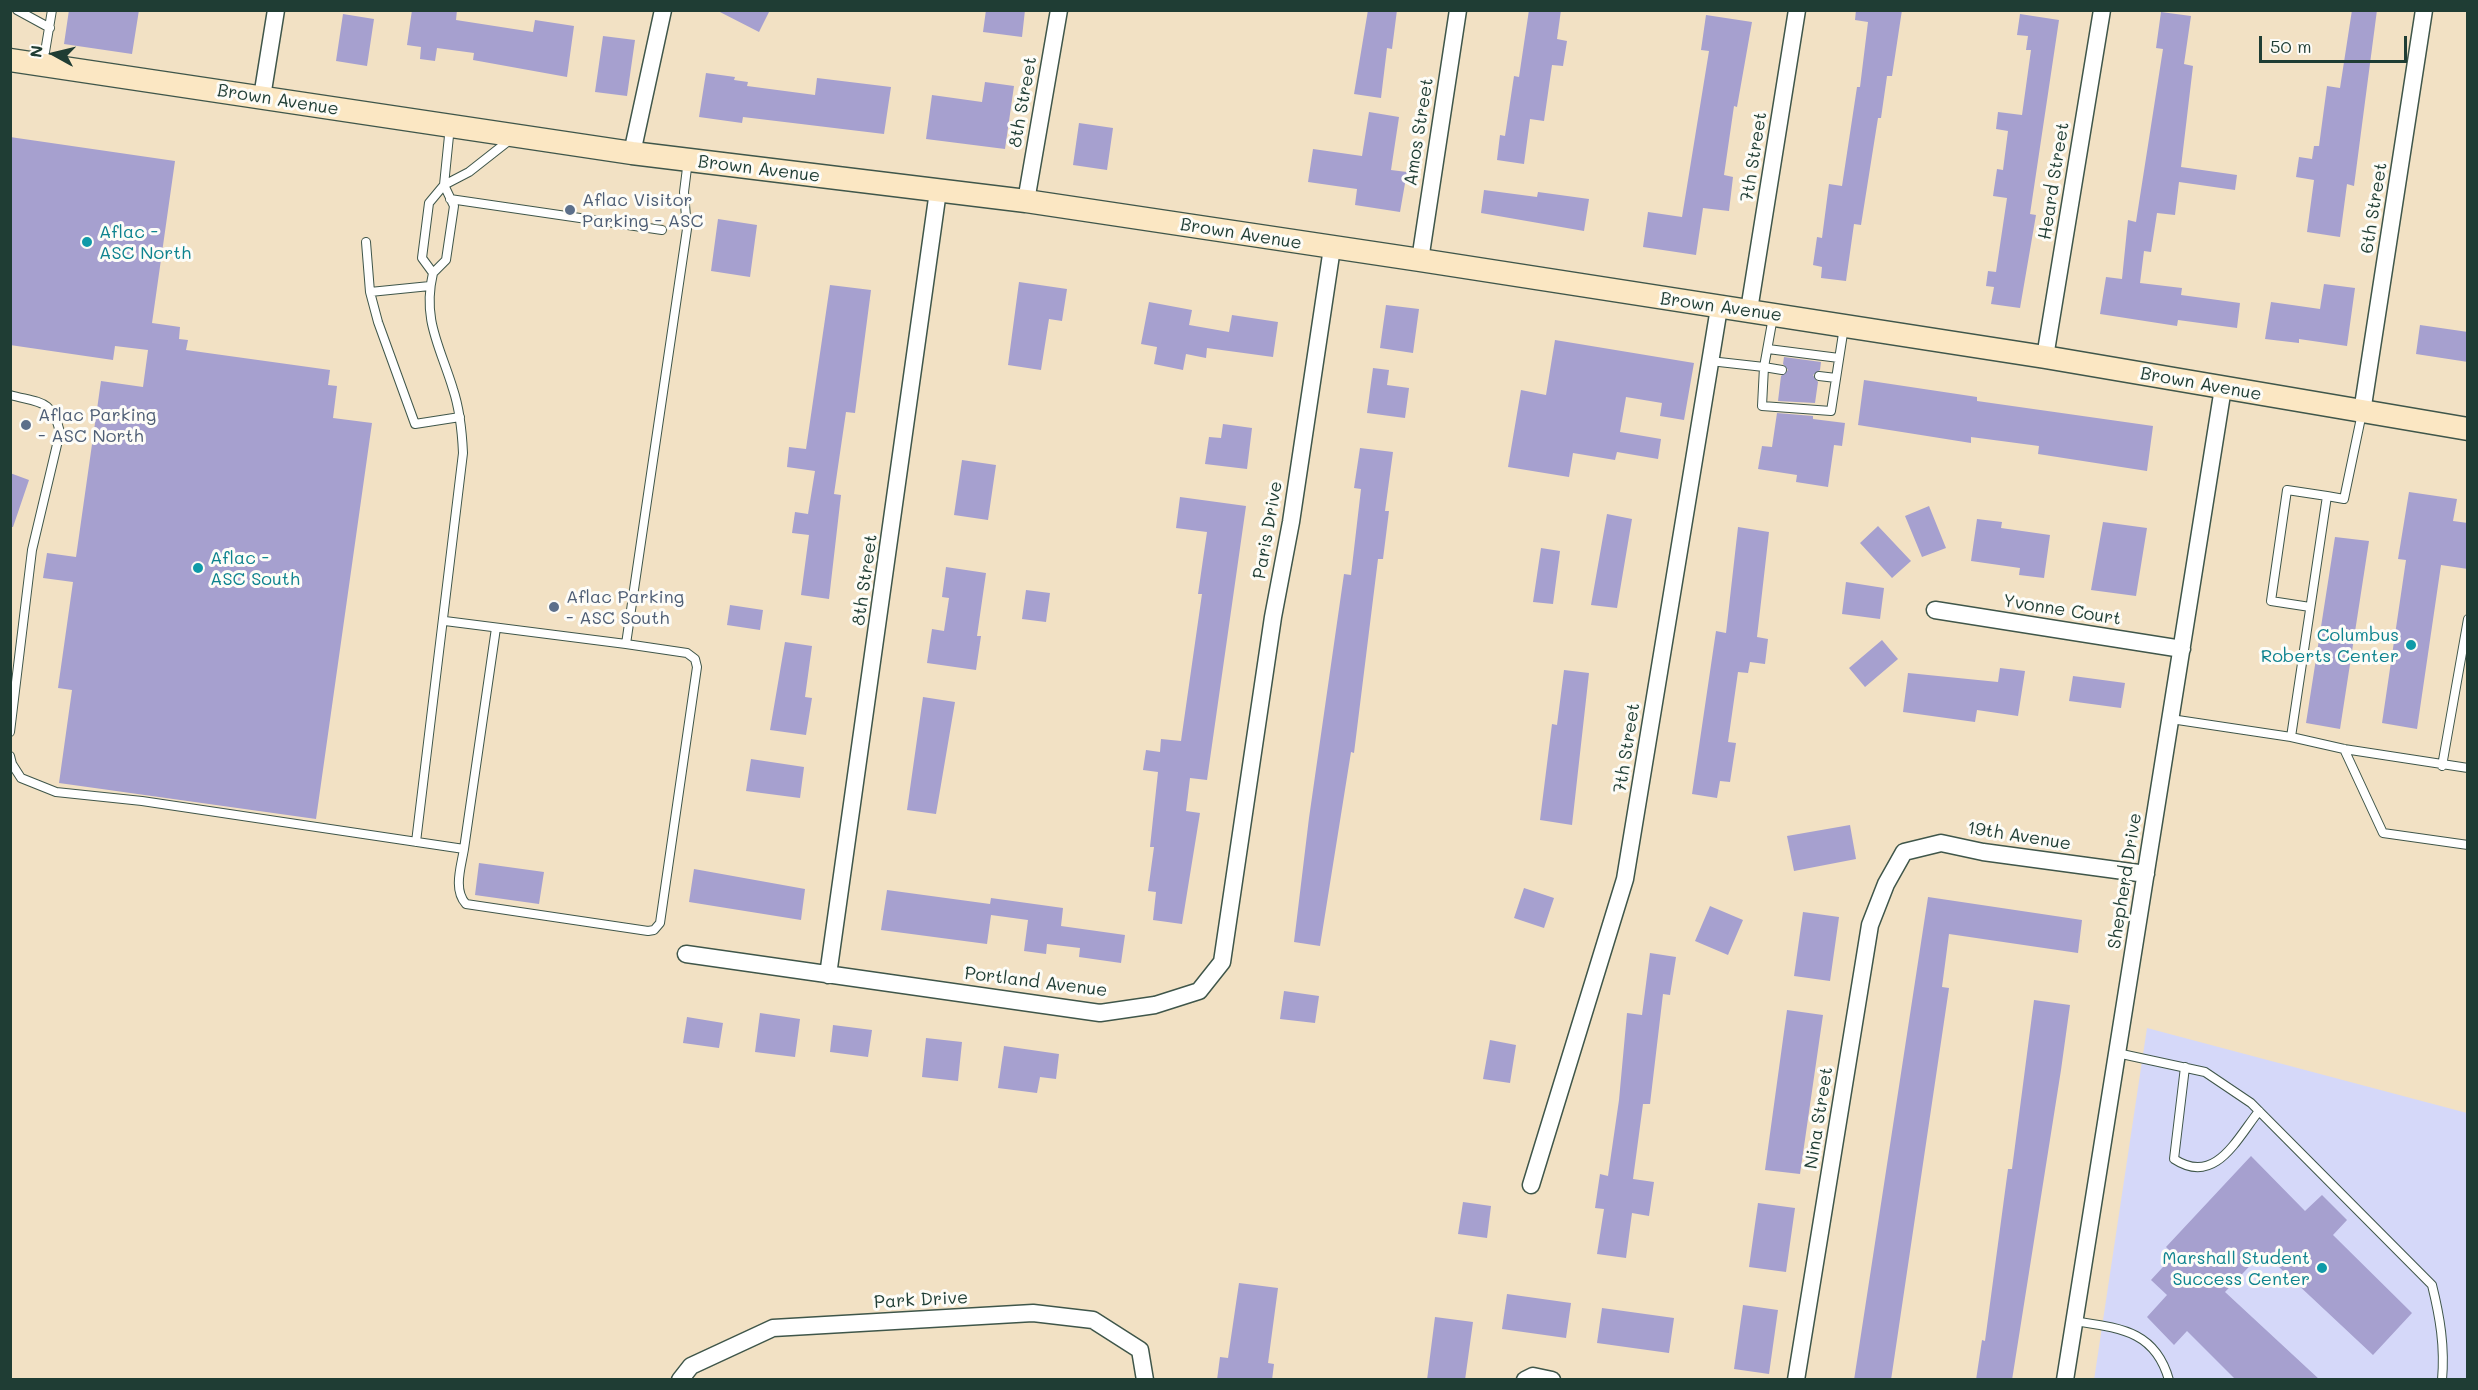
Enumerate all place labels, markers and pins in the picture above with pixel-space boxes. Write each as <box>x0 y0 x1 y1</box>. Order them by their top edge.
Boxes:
place label: Aflac Visitor Parking - ASC <box>582 189 703 232</box>
marker: Aflac Visitor Parking - ASC <box>563 203 577 217</box>
place label: Aflac - ASC North <box>99 221 191 264</box>
marker: Aflac - ASC North <box>80 235 94 249</box>
place label: Aflac Parking - ASC North <box>38 404 156 446</box>
marker: Aflac Parking - ASC North <box>19 418 33 432</box>
place label: Aflac - ASC South <box>210 547 300 590</box>
marker: Aflac - ASC South <box>191 561 205 575</box>
place label: Aflac Parking - ASC South <box>566 586 684 628</box>
marker: Aflac Parking - ASC South <box>547 600 561 614</box>
place label: Columbus Roberts Center <box>2261 624 2399 666</box>
marker: Columbus Roberts Center <box>2404 638 2418 652</box>
place label: Marshall Student Success Center <box>2162 1247 2310 1290</box>
marker: Marshall Student Success Center <box>2315 1261 2329 1275</box>

